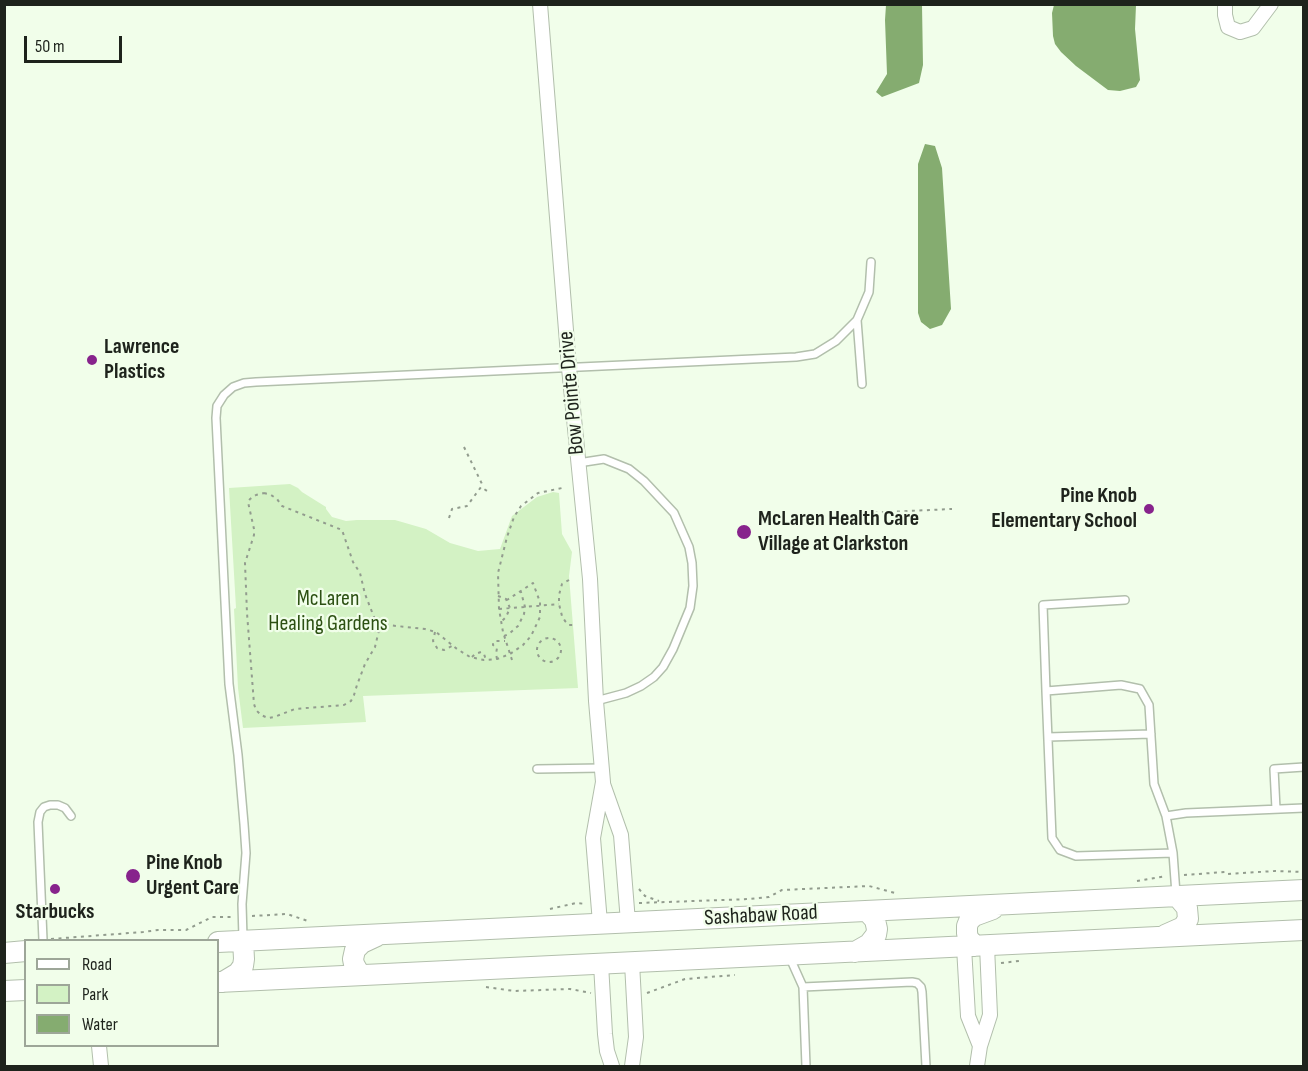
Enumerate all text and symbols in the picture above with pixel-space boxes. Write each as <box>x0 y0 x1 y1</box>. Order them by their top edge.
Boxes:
scale bar <box>27 24 124 62</box>
text: 50 m <box>35 36 65 57</box>
street label: Bow Pointe Drive <box>553 330 591 456</box>
place label: Lawrence Plastics <box>104 334 179 386</box>
marker: Lawrence Plastics <box>85 353 99 367</box>
place label: Pine Knob Elementary School <box>991 483 1137 534</box>
marker: Pine Knob Elementary School <box>1142 502 1156 516</box>
place label: McLaren Health Care Village at Clarkston <box>758 506 919 558</box>
marker: McLaren Health Care Village at Clarkston <box>735 523 753 541</box>
park label: McLaren Healing Gardens <box>268 586 388 638</box>
place label: Pine Knob Urgent Care <box>146 850 239 902</box>
marker: Pine Knob Urgent Care <box>124 867 142 885</box>
marker: Starbucks <box>48 882 62 896</box>
place label: Starbucks <box>16 899 94 925</box>
street label: Sashabaw Road <box>704 900 818 932</box>
legend <box>24 939 219 1047</box>
text: Road <box>82 954 112 975</box>
text: Park <box>82 984 108 1005</box>
text: Water <box>82 1014 118 1035</box>

